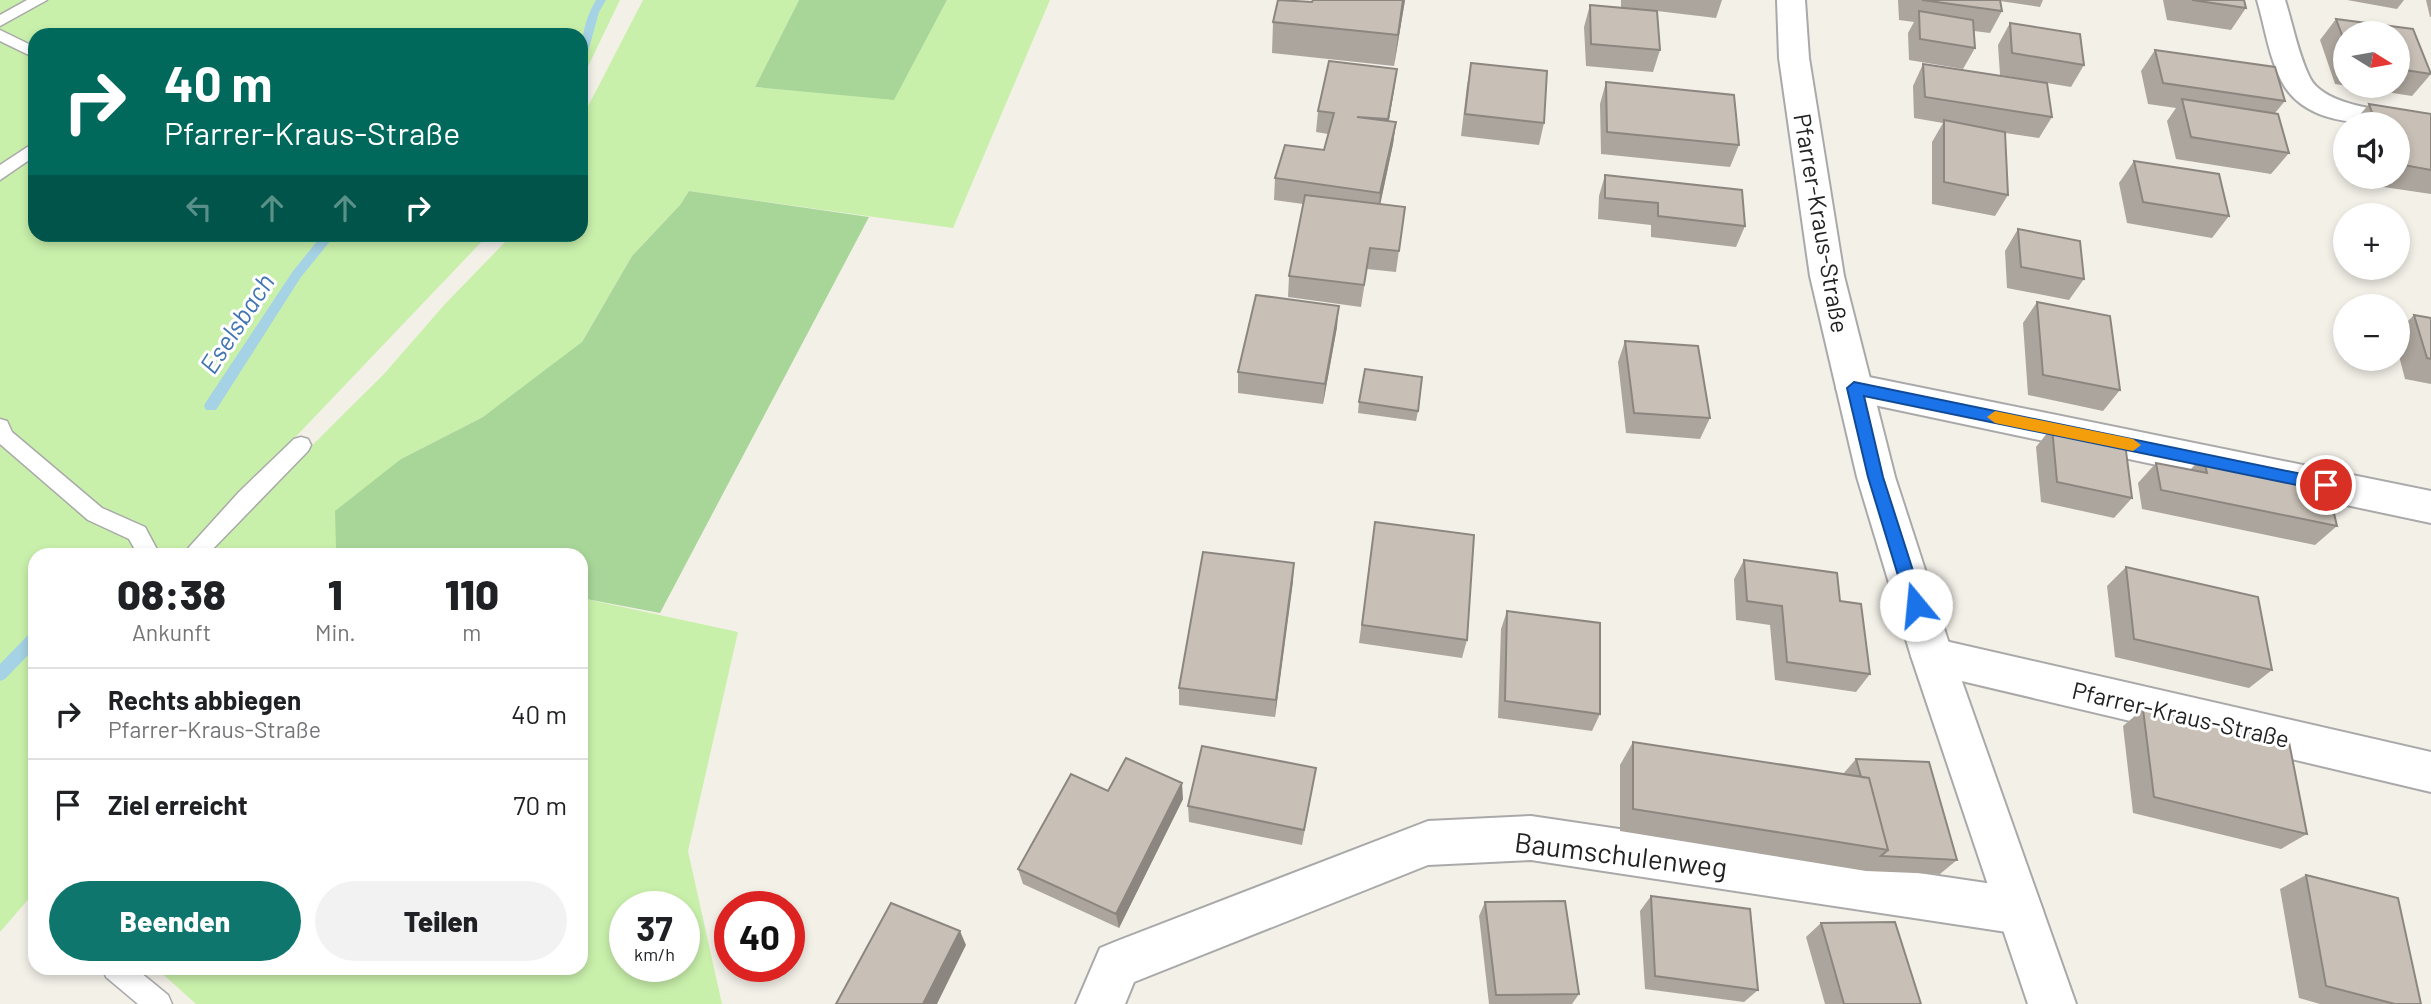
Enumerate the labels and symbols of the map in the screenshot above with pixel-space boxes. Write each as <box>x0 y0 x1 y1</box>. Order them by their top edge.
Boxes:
north arrow <box>2333 21 2410 98</box>
street label: Pfarrer-Kraus-Straße <box>1788 111 1856 335</box>
water label: Eselsbach <box>192 267 280 379</box>
pin <box>2296 455 2356 515</box>
position arrow <box>1879 568 1953 642</box>
street label: Pfarrer-Kraus-Straße <box>2070 675 2292 753</box>
street label: Baumschulenweg <box>1513 824 1729 884</box>
speed limit sign: 40 <box>714 891 805 982</box>

